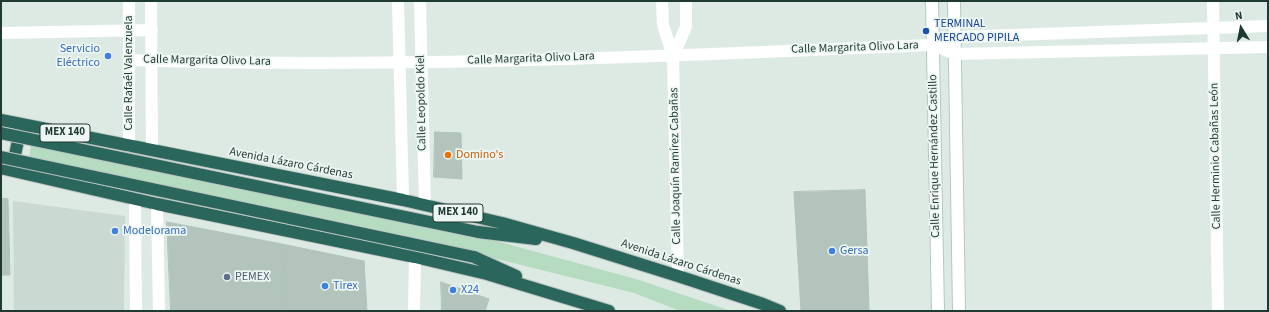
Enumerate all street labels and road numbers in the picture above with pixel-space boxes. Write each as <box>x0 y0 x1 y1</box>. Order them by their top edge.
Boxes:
street label: Calle Rafaél Valenzuela <box>122 15 136 131</box>
street label: Calle Margarita Olivo Lara <box>791 39 919 57</box>
street label: Calle Margarita Olivo Lara <box>467 50 595 68</box>
street label: Calle Margarita Olivo Lara <box>143 53 271 69</box>
street label: Calle Leopoldo Kiel <box>414 55 430 151</box>
street label: Calle Enrique Hernández Castillo <box>926 74 944 238</box>
street label: Calle Herminio Cabañas León <box>1208 82 1224 230</box>
street label: Calle Joaquín Ramírez Cabañas <box>667 87 685 245</box>
road number: MEX 140 <box>40 124 90 142</box>
street label: Avenida Lázaro Cárdenas <box>228 145 354 183</box>
road number: MEX 140 <box>433 204 483 222</box>
street label: Avenida Lázaro Cárdenas <box>619 237 743 289</box>

